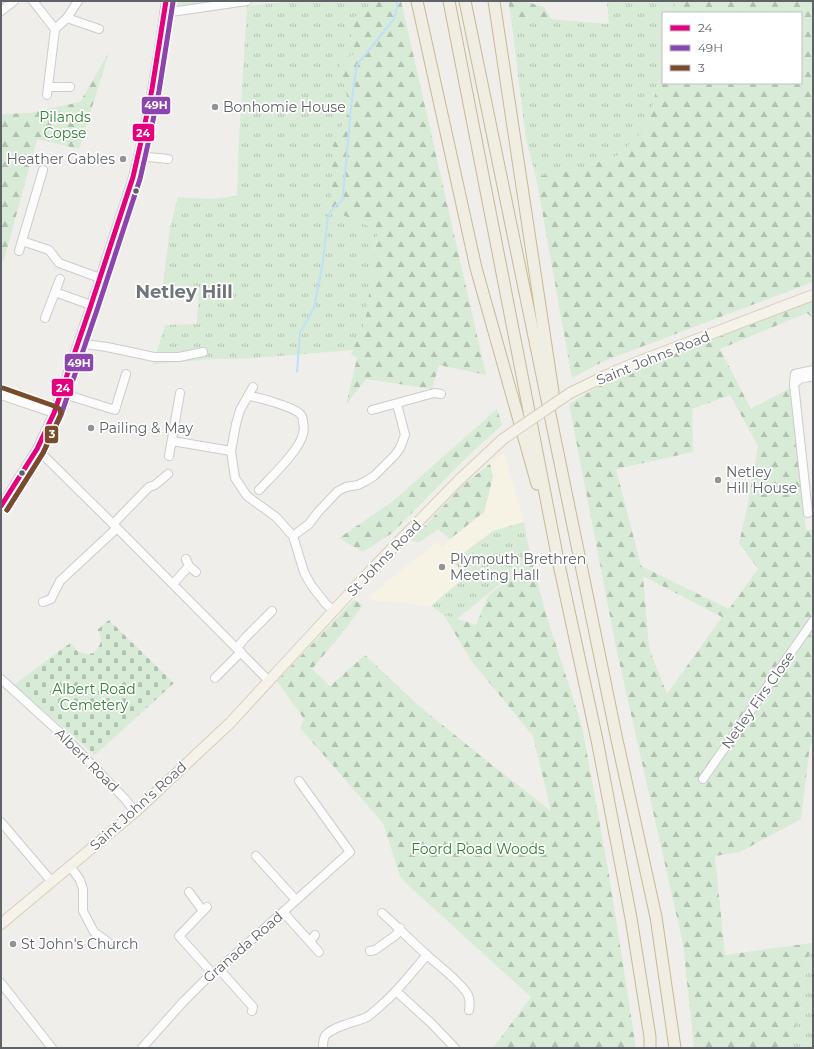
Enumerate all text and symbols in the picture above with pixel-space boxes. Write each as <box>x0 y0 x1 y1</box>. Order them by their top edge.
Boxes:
legend <box>662 12 802 84</box>
text: 24 <box>698 20 713 35</box>
text: 49H <box>698 40 723 55</box>
text: 3 <box>698 60 705 75</box>
line badge: 49H <box>141 96 171 115</box>
text: 49H <box>144 98 168 112</box>
place label: Bonhomie House <box>223 98 346 116</box>
marker: Bonhomie House <box>210 102 220 112</box>
park label: Pilands Copse <box>39 108 91 142</box>
line badge: 24 <box>132 123 155 142</box>
text: 24 <box>136 126 150 140</box>
place label: Heather Gables <box>7 150 115 168</box>
marker: Heather Gables <box>118 154 128 164</box>
unlabelled marker <box>131 186 141 196</box>
district label: Netley Hill <box>135 281 233 303</box>
street label: Saint Johns Road <box>593 327 713 389</box>
line badge: 49H <box>64 353 94 372</box>
text: 49H <box>67 356 91 370</box>
line badge: 24 <box>51 378 74 397</box>
text: 24 <box>56 381 70 395</box>
place label: Pailing & May <box>99 419 194 437</box>
marker: Pailing & May <box>86 423 96 433</box>
line badge: 3 <box>44 425 59 444</box>
text: 3 <box>48 427 56 441</box>
place label: Netley Hill House <box>726 463 797 497</box>
unlabelled marker <box>17 468 27 478</box>
marker: Netley Hill House <box>713 475 723 485</box>
street label: St Johns Road <box>343 516 425 600</box>
place label: Plymouth Brethren Meeting Hall <box>450 550 586 584</box>
marker: Plymouth Brethren Meeting Hall <box>437 562 447 572</box>
street label: Netley Firs Close <box>718 648 798 752</box>
park label: Albert Road Cemetery <box>52 680 136 714</box>
street label: Albert Road <box>51 724 123 796</box>
street label: Saint John's Road <box>86 758 190 854</box>
park label: Foord Road Woods <box>411 840 545 858</box>
street label: Granada Road <box>199 907 287 987</box>
place label: St John's Church <box>21 935 138 953</box>
marker: St John's Church <box>8 939 18 949</box>

